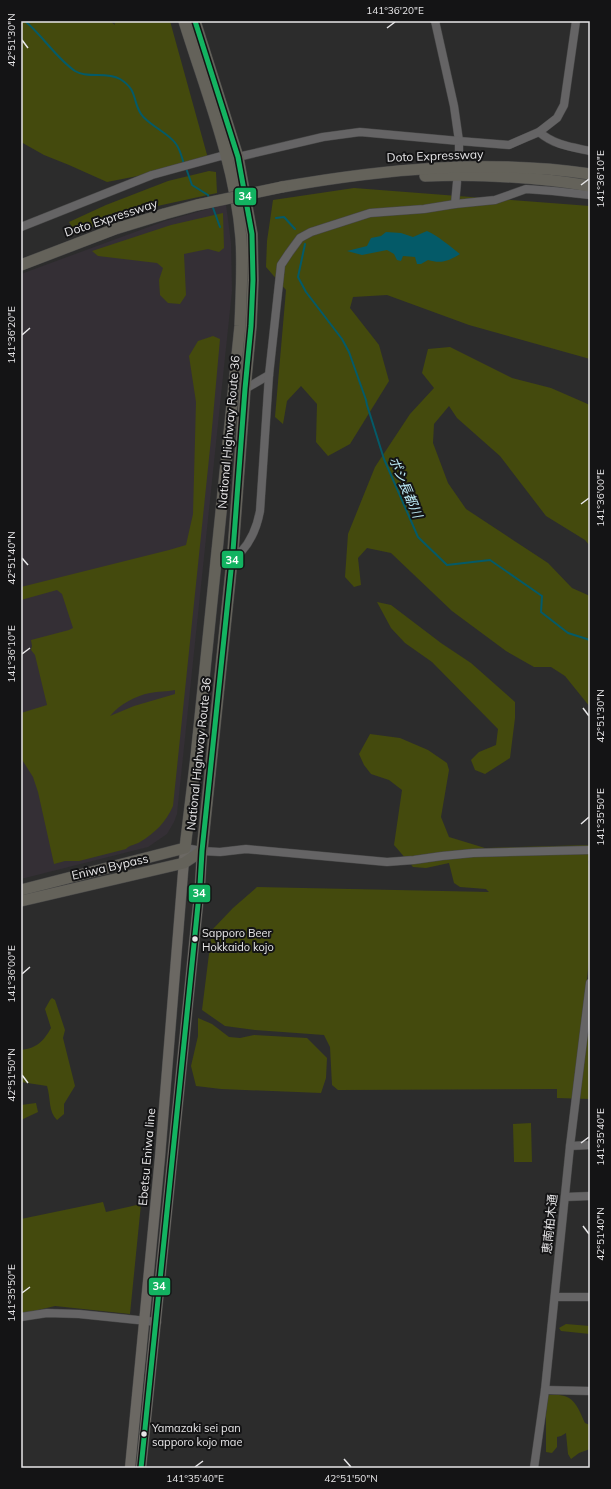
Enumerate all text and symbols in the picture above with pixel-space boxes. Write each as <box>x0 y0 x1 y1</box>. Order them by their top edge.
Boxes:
text: 141°36'20"E <box>366 4 424 17</box>
text: 42°51'30"N <box>5 13 18 67</box>
street label: Doto Expressway <box>386 146 484 165</box>
text: 141°36'10"E <box>594 150 607 208</box>
line badge: 34 <box>234 187 257 206</box>
text: 34 <box>238 189 252 203</box>
street label: Doto Expressway <box>62 195 160 240</box>
text: 141°36'20"E <box>5 306 18 364</box>
street label: National Highway Route 36 <box>214 355 243 509</box>
water label: ポシ長都川 <box>386 454 427 522</box>
text: 141°36'00"E <box>594 469 607 527</box>
text: 42°51'40"N <box>5 531 18 585</box>
line badge: 34 <box>221 550 244 569</box>
text: 34 <box>225 553 239 567</box>
text: 141°36'10"E <box>5 625 18 683</box>
street label: National Highway Route 36 <box>183 677 214 831</box>
text: 42°51'30"N <box>594 689 607 743</box>
text: 141°35'50"E <box>594 788 607 846</box>
street label: Eniwa Bypass <box>70 850 150 883</box>
line badge: 34 <box>188 884 211 903</box>
text: 34 <box>192 886 206 900</box>
place label: Sapporo Beer Hokkaido kojo <box>202 926 274 954</box>
marker: Sapporo Beer Hokkaido kojo <box>190 934 200 944</box>
text: 141°36'00"E <box>5 945 18 1003</box>
text: 42°51'50"N <box>5 1048 18 1102</box>
street label: Ebetsu Eniwa line <box>135 1108 158 1206</box>
text: 141°35'40"E <box>594 1108 607 1166</box>
street label: 恵南柏木通 <box>539 1193 560 1255</box>
text: 42°51'40"N <box>594 1207 607 1261</box>
text: 141°35'50"E <box>5 1264 18 1322</box>
line badge: 34 <box>148 1277 171 1296</box>
text: 34 <box>152 1279 166 1293</box>
place label: Yamazaki sei pan sapporo kojo mae <box>151 1421 242 1449</box>
marker: Yamazaki sei pan sapporo kojo mae <box>139 1429 149 1439</box>
text: 141°35'40"E <box>166 1472 224 1485</box>
text: 42°51'50"N <box>324 1472 378 1485</box>

